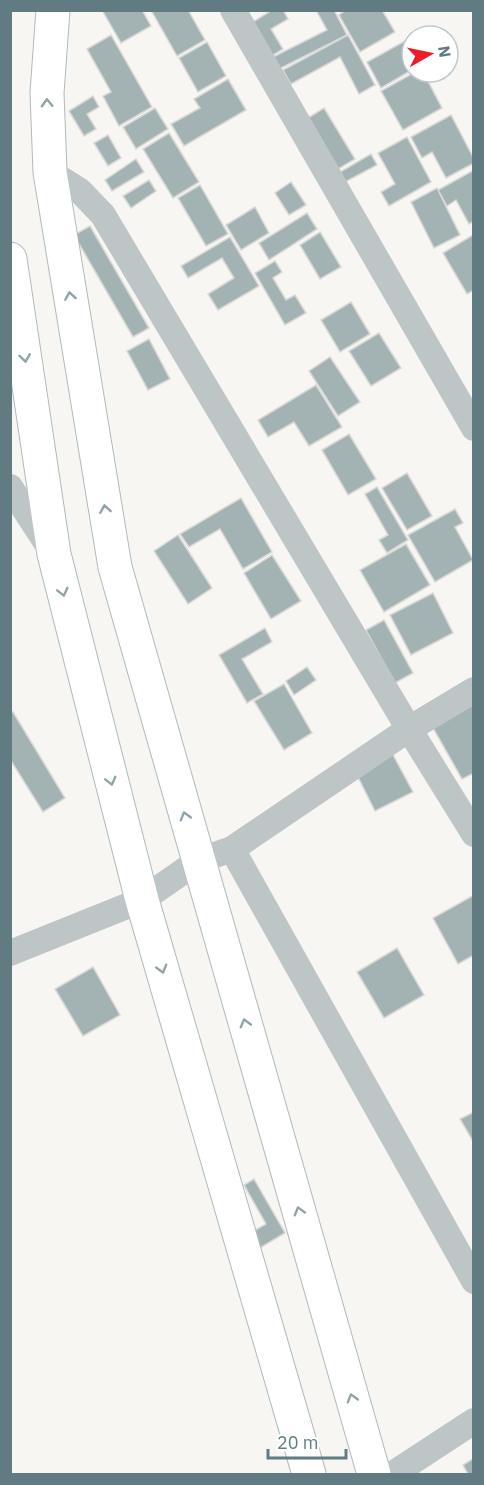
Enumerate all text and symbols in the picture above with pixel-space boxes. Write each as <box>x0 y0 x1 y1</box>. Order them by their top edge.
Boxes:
north arrow <box>400 24 460 84</box>
text: N <box>434 44 456 59</box>
one-way arrow <box>41 98 53 107</box>
one-way arrow <box>65 292 77 301</box>
one-way arrow <box>19 354 31 363</box>
one-way arrow <box>99 505 112 515</box>
one-way arrow <box>56 587 69 597</box>
one-way arrow <box>104 776 117 786</box>
one-way arrow <box>180 811 192 821</box>
one-way arrow <box>155 963 167 974</box>
one-way arrow <box>240 1018 252 1029</box>
one-way arrow <box>293 1206 306 1216</box>
one-way arrow <box>347 1393 359 1404</box>
scale bar <box>268 1422 346 1460</box>
text: 20 m <box>277 1431 319 1454</box>

